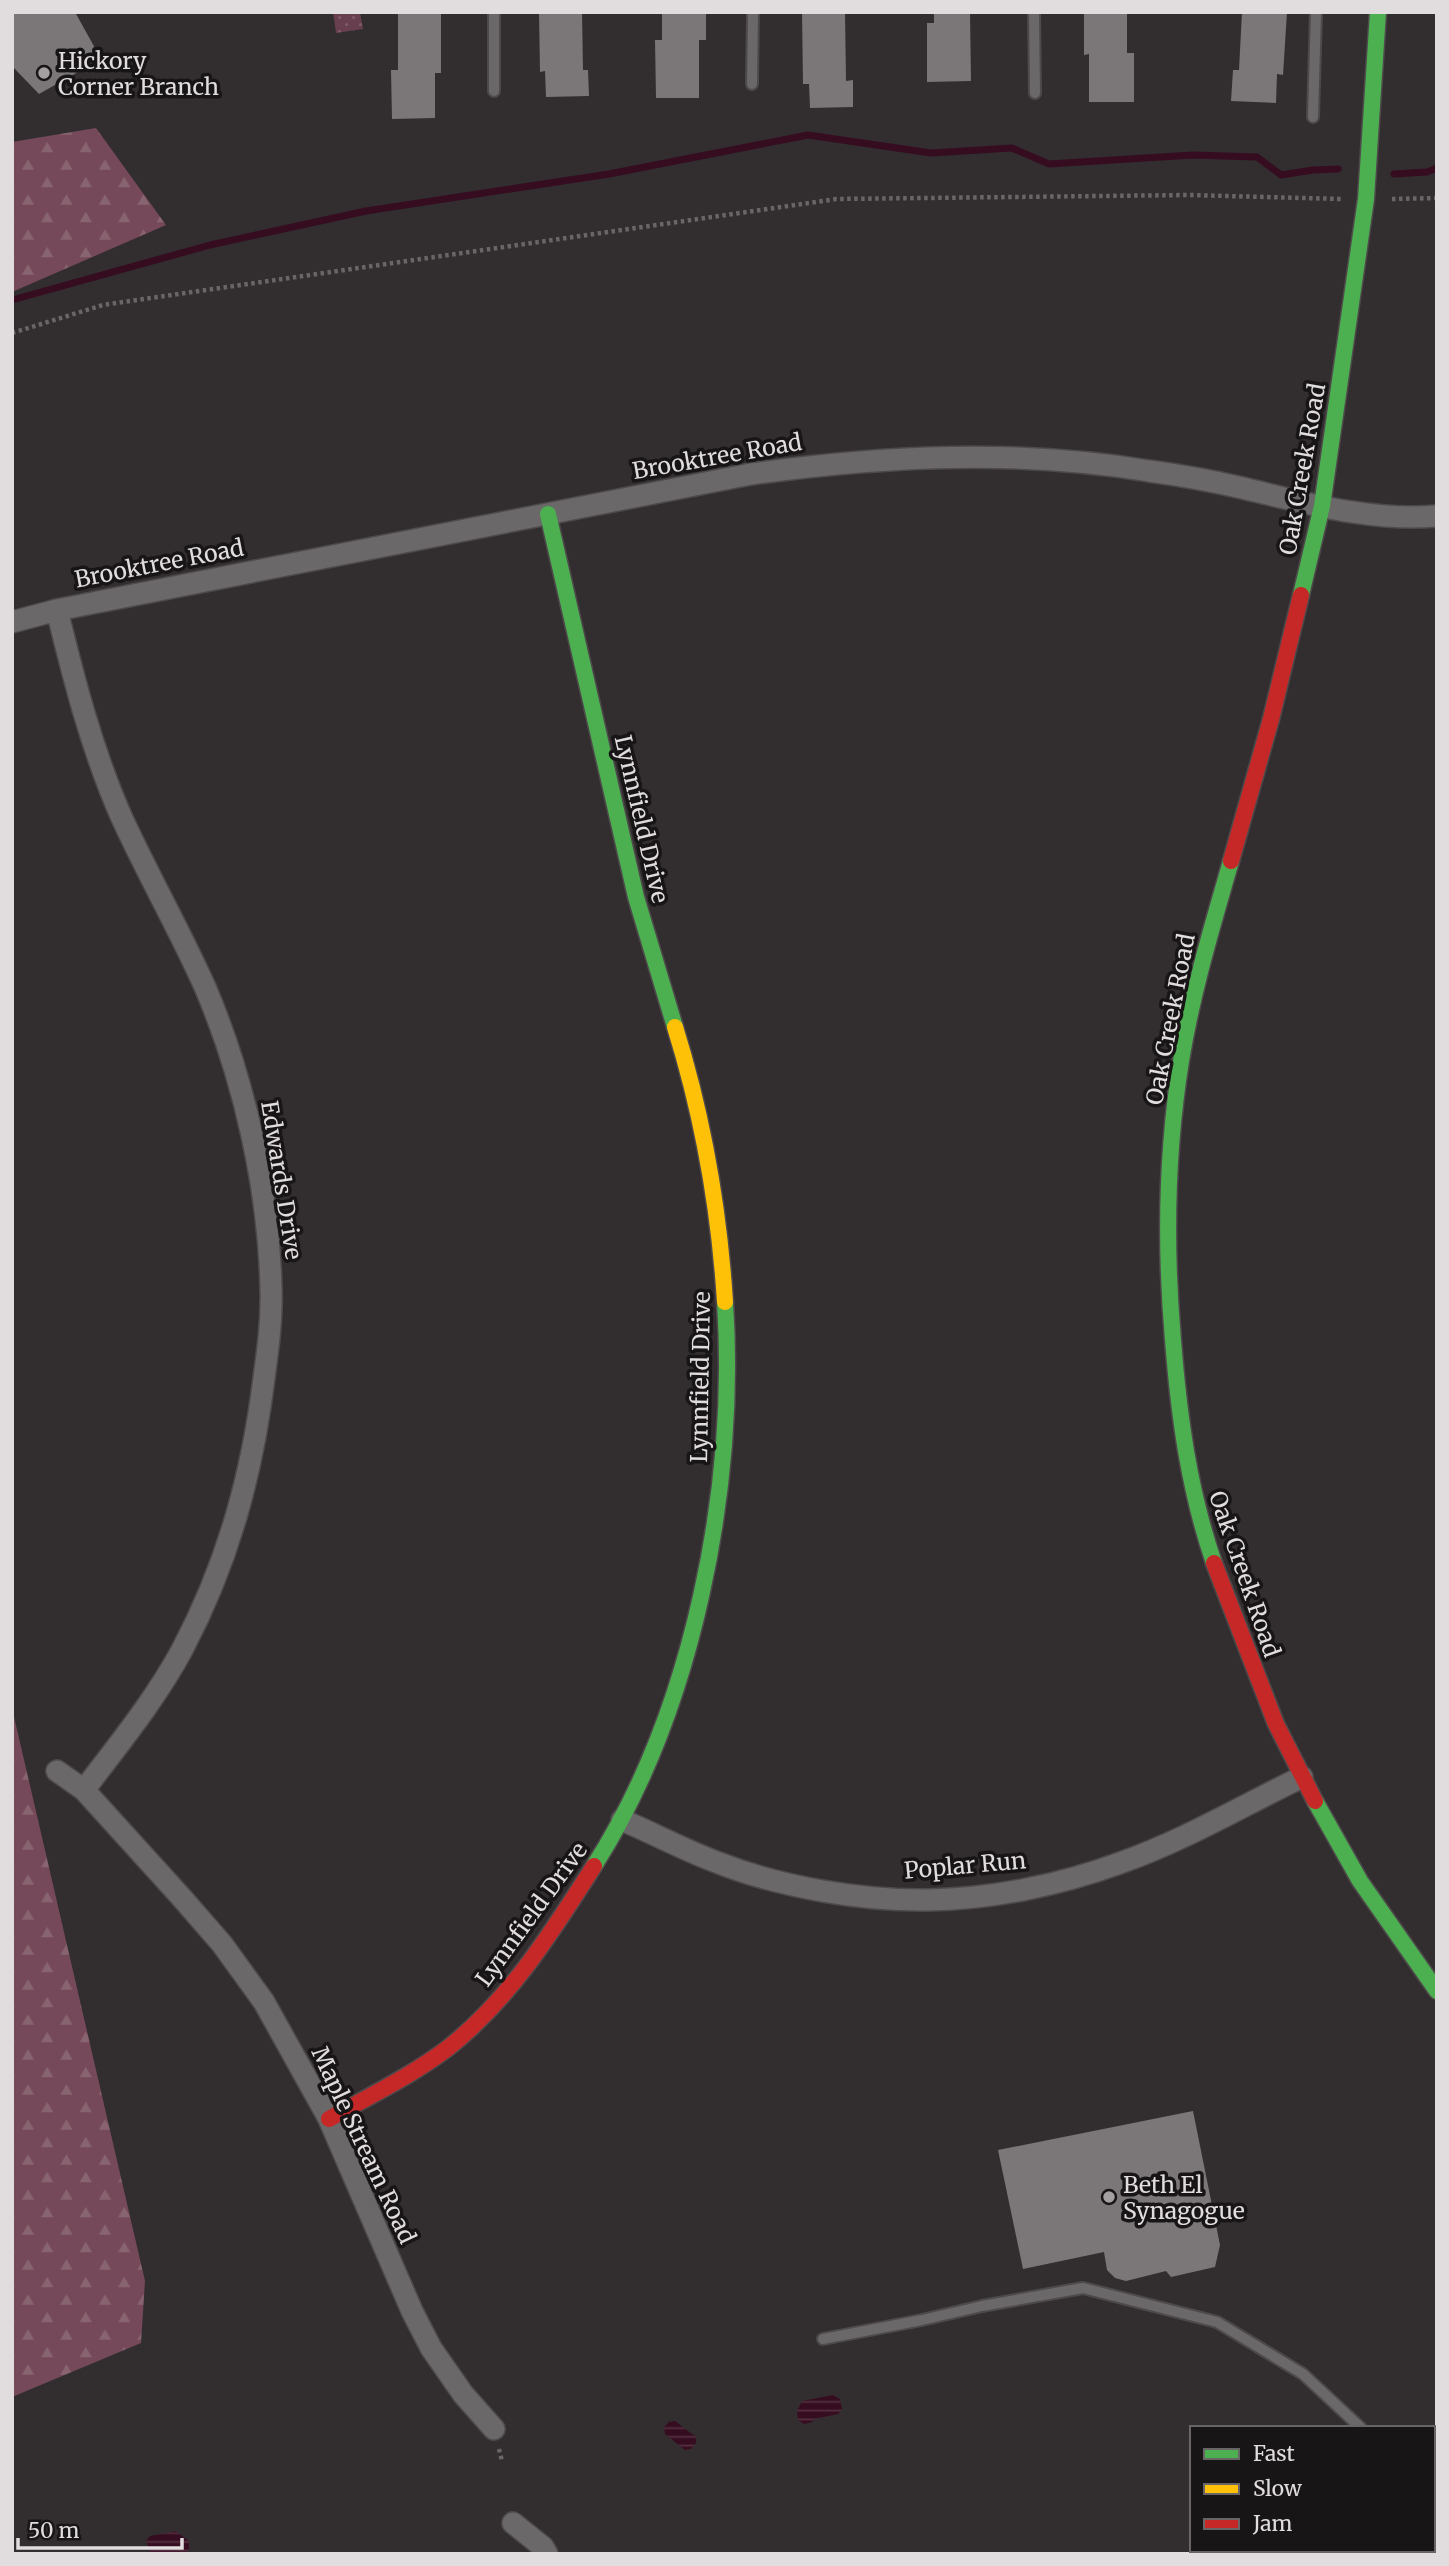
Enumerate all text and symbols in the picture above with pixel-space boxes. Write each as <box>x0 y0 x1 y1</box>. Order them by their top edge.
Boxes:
place label: Hickory Corner Branch <box>58 46 219 101</box>
marker: Hickory Corner Branch <box>36 65 52 81</box>
street label: Oak Creek Road <box>1273 381 1331 557</box>
street label: Brooktree Road <box>630 427 804 485</box>
street label: Brooktree Road <box>72 532 246 594</box>
street label: Lynnfield Drive <box>609 732 675 906</box>
street label: Oak Creek Road <box>1139 931 1201 1107</box>
street label: Edwards Drive <box>255 1099 309 1261</box>
street label: Lynnfield Drive <box>684 1291 716 1463</box>
street label: Oak Creek Road <box>1203 1487 1287 1661</box>
street label: Lynnfield Drive <box>469 1836 593 1992</box>
street label: Poplar Run <box>903 1845 1027 1885</box>
street label: Maple Stream Road <box>306 2042 422 2248</box>
place label: Beth El Synagogue <box>1123 2170 1245 2225</box>
marker: Beth El Synagogue <box>1101 2189 1117 2205</box>
legend <box>1190 2426 1435 2552</box>
text: Fast <box>1253 2440 1295 2467</box>
text: Slow <box>1253 2475 1302 2502</box>
scale bar <box>18 2506 182 2550</box>
text: Jam <box>1252 2510 1292 2537</box>
text: 50 m <box>28 2517 79 2544</box>

